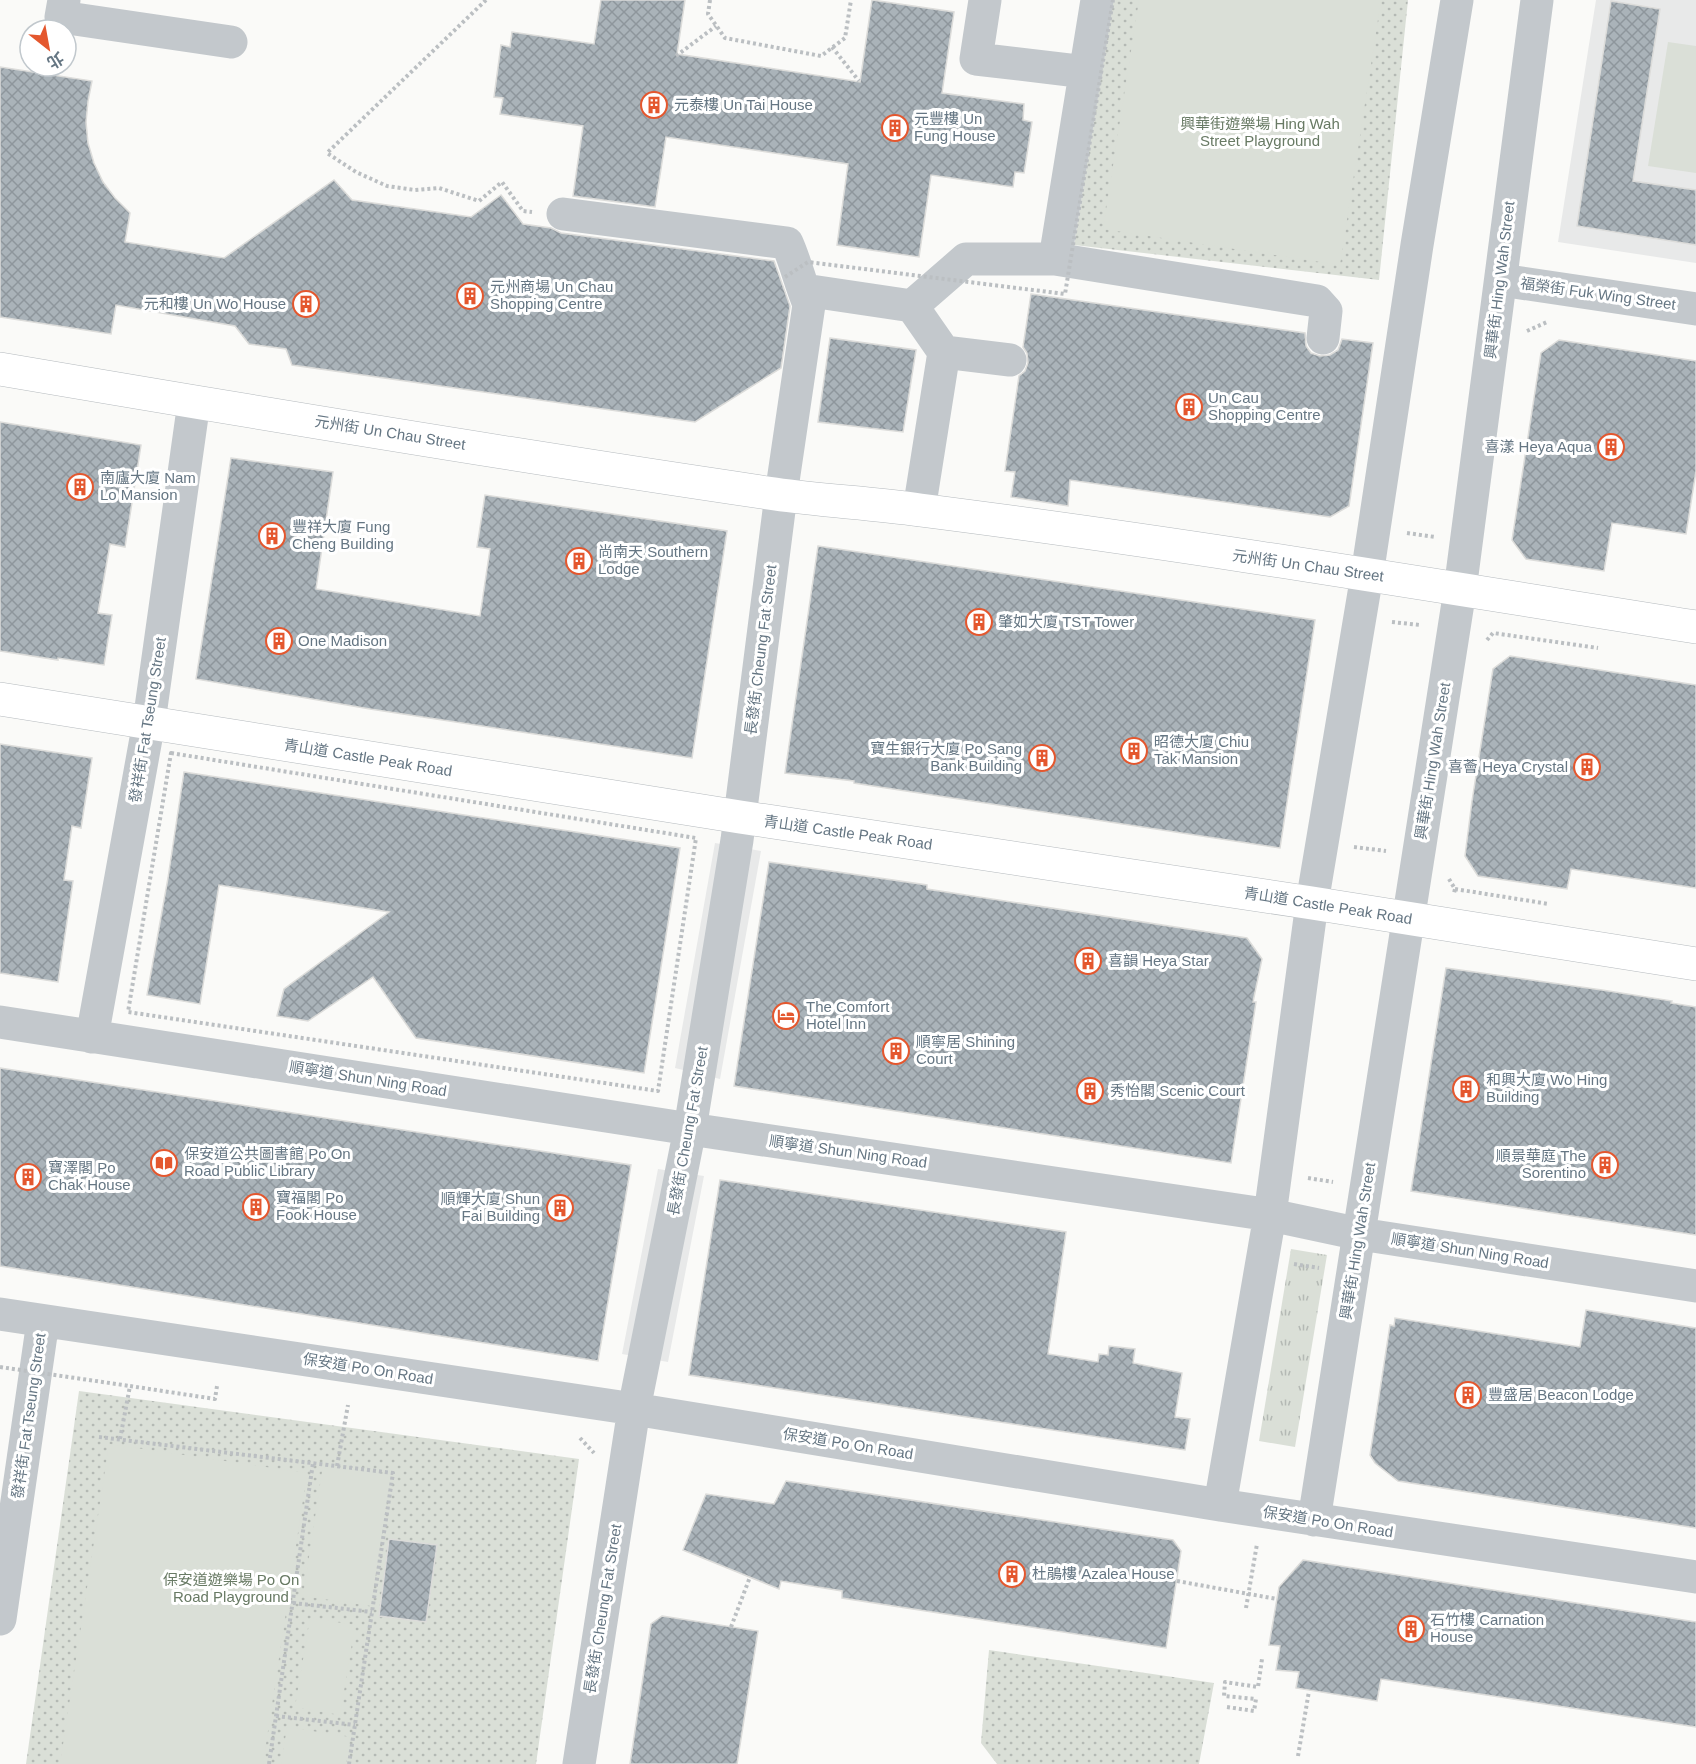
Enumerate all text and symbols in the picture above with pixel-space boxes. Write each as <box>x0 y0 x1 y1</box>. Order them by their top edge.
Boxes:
north arrow <box>18 18 78 78</box>
text: 北 <box>44 49 67 72</box>
building icon: 元泰樓 Un Tai House <box>639 90 669 120</box>
place label: 元泰樓 Un Tai House <box>674 96 813 113</box>
place label: 元豐樓 Un Fung House <box>914 110 996 144</box>
building icon: 元豐樓 Un Fung House <box>880 113 910 143</box>
park label: 興華街遊樂場 Hing Wah Street Playground <box>1180 115 1340 149</box>
street label: 興華街 Hing Wah Street <box>1481 199 1518 360</box>
street label: 福榮街 Fuk Wing Street <box>1519 274 1678 313</box>
place label: 元州商場 Un Chau Shopping Centre <box>490 278 613 312</box>
building icon: 元州商場 Un Chau Shopping Centre <box>455 281 485 311</box>
building icon: 元和樓 Un Wo House <box>291 289 321 319</box>
place label: 元和樓 Un Wo House <box>144 295 286 312</box>
place label: Un Cau Shopping Centre <box>1208 389 1321 423</box>
building icon: Un Cau Shopping Centre <box>1174 392 1204 422</box>
street label: 元州街 Un Chau Street <box>313 412 468 453</box>
building icon: 喜漾 Heya Aqua <box>1596 432 1626 462</box>
place label: 喜漾 Heya Aqua <box>1484 438 1593 455</box>
place label: 南廬大廈 Nam Lo Mansion <box>100 469 196 503</box>
building icon: 南廬大廈 Nam Lo Mansion <box>65 472 95 502</box>
place label: 豐祥大廈 Fung Cheng Building <box>292 518 394 552</box>
building icon: 豐祥大廈 Fung Cheng Building <box>257 521 287 551</box>
place label: 尚南天 Southern Lodge <box>598 543 708 577</box>
building icon: 尚南天 Southern Lodge <box>564 546 594 576</box>
street label: 元州街 Un Chau Street <box>1231 546 1386 585</box>
street label: 長發街 Cheung Fat Street <box>742 563 780 736</box>
building icon: 肇如大廈 TST Tower <box>964 607 994 637</box>
place label: 肇如大廈 TST Tower <box>998 613 1134 630</box>
building icon: One Madison <box>264 626 294 656</box>
place label: One Madison <box>298 632 387 649</box>
street label: 發祥街 Fat Tseung Street <box>126 635 169 804</box>
street label: 興華街 Hing Wah Street <box>1412 680 1453 841</box>
place label: 昭德大廈 Chiu Tak Mansion <box>1154 733 1249 767</box>
street label: 青山道 Castle Peak Road <box>283 736 453 779</box>
building icon: 昭德大廈 Chiu Tak Mansion <box>1119 736 1149 766</box>
place label: 寶生銀行大廈 Po Sang Bank Building <box>870 740 1022 774</box>
building icon: 寶生銀行大廈 Po Sang Bank Building <box>1027 743 1057 773</box>
building icon: 喜薈 Heya Crystal <box>1572 752 1602 782</box>
place label: 喜薈 Heya Crystal <box>1448 758 1568 775</box>
street label: 青山道 Castle Peak Road <box>763 812 933 853</box>
street label: 青山道 Castle Peak Road <box>1243 884 1413 927</box>
building icon: 喜韻 Heya Star <box>1073 946 1103 976</box>
place label: 喜韻 Heya Star <box>1108 952 1209 969</box>
place label: The Comfort Hotel Inn <box>806 998 890 1032</box>
hotel icon: The Comfort Hotel Inn <box>771 1001 801 1031</box>
place label: 順寧居 Shining Court <box>916 1033 1015 1067</box>
building icon: 順寧居 Shining Court <box>881 1036 911 1066</box>
street label: 長發街 Cheung Fat Street <box>664 1044 711 1217</box>
street label: 順寧道 Shun Ning Road <box>288 1058 448 1099</box>
place label: 和興大廈 Wo Hing Building <box>1486 1071 1607 1105</box>
building icon: 和興大廈 Wo Hing Building <box>1451 1074 1481 1104</box>
building icon: 秀怡閣 Scenic Court <box>1075 1076 1105 1106</box>
place label: 秀怡閣 Scenic Court <box>1110 1082 1246 1099</box>
street label: 順寧道 Shun Ning Road <box>768 1132 928 1171</box>
place label: 保安道公共圖書館 Po On Road Public Library <box>184 1145 351 1179</box>
place label: 順景華庭 The Sorentino <box>1496 1147 1586 1181</box>
library icon: 保安道公共圖書館 Po On Road Public Library <box>149 1148 179 1178</box>
building icon: 順景華庭 The Sorentino <box>1590 1150 1620 1180</box>
place label: 寶澤閣 Po Chak House <box>48 1159 131 1193</box>
street label: 興華街 Hing Wah Street <box>1337 1160 1378 1321</box>
building icon: 寶澤閣 Po Chak House <box>13 1162 43 1192</box>
place label: 寶福閣 Po Fook House <box>276 1189 357 1223</box>
place label: 順輝大廈 Shun Fai Building <box>441 1190 540 1224</box>
building icon: 寶福閣 Po Fook House <box>241 1192 271 1222</box>
building icon: 順輝大廈 Shun Fai Building <box>545 1193 575 1223</box>
street label: 順寧道 Shun Ning Road <box>1390 1230 1550 1271</box>
street label: 發祥街 Fat Tseung Street <box>8 1331 49 1500</box>
street label: 保安道 Po On Road <box>302 1350 434 1387</box>
building icon: 豐盛居 Beacon Lodge <box>1453 1380 1483 1410</box>
place label: 豐盛居 Beacon Lodge <box>1488 1386 1634 1403</box>
street label: 保安道 Po On Road <box>782 1425 914 1462</box>
street label: 保安道 Po On Road <box>1262 1503 1394 1540</box>
street label: 長發街 Cheung Fat Street <box>581 1522 624 1695</box>
building icon: 杜鵑樓 Azalea House <box>997 1559 1027 1589</box>
place label: 杜鵑樓 Azalea House <box>1032 1565 1175 1582</box>
park label: 保安道遊樂場 Po On Road Playground <box>163 1571 299 1605</box>
place label: 石竹樓 Carnation House <box>1430 1611 1544 1645</box>
building icon: 石竹樓 Carnation House <box>1396 1614 1426 1644</box>

